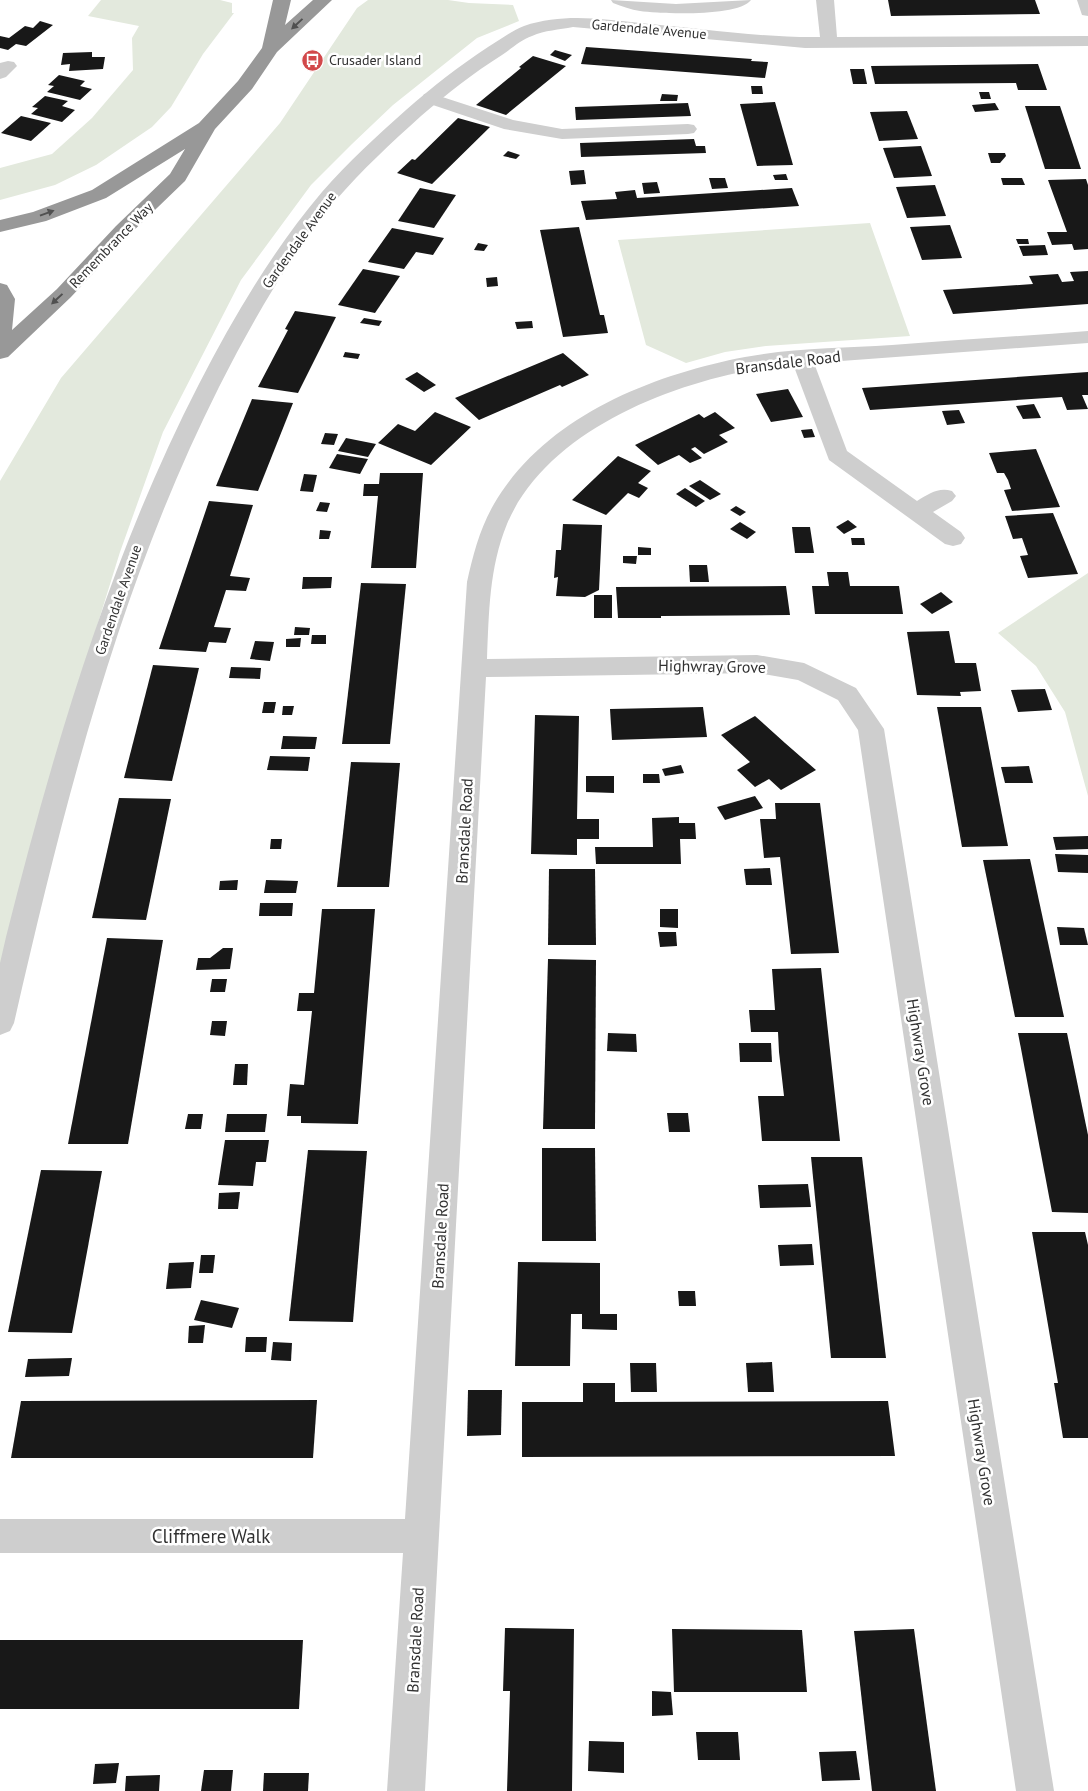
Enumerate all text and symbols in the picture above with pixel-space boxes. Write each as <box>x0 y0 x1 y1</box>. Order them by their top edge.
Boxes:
street label: Gardendale Avenue <box>591 15 707 43</box>
one-way arrow <box>291 18 303 30</box>
bus stop icon: Crusader Island <box>301 48 325 72</box>
place label: Crusader Island <box>329 51 421 69</box>
street label: Gardendale Avenue <box>258 188 340 292</box>
street label: Remembrance Way <box>65 198 157 292</box>
one-way arrow <box>40 209 54 217</box>
one-way arrow <box>52 293 64 305</box>
street label: Bransdale Road <box>734 346 842 378</box>
street label: Gardendale Avenue <box>91 543 145 657</box>
street label: Highwray Grove <box>658 655 766 677</box>
street label: Bransdale Road <box>451 778 477 884</box>
street label: Highwray Grove <box>903 997 939 1107</box>
street label: Bransdale Road <box>427 1183 453 1289</box>
street label: Highwray Grove <box>964 1397 1000 1507</box>
street label: Cliffmere Walk <box>152 1524 270 1548</box>
street label: Bransdale Road <box>402 1587 428 1693</box>

